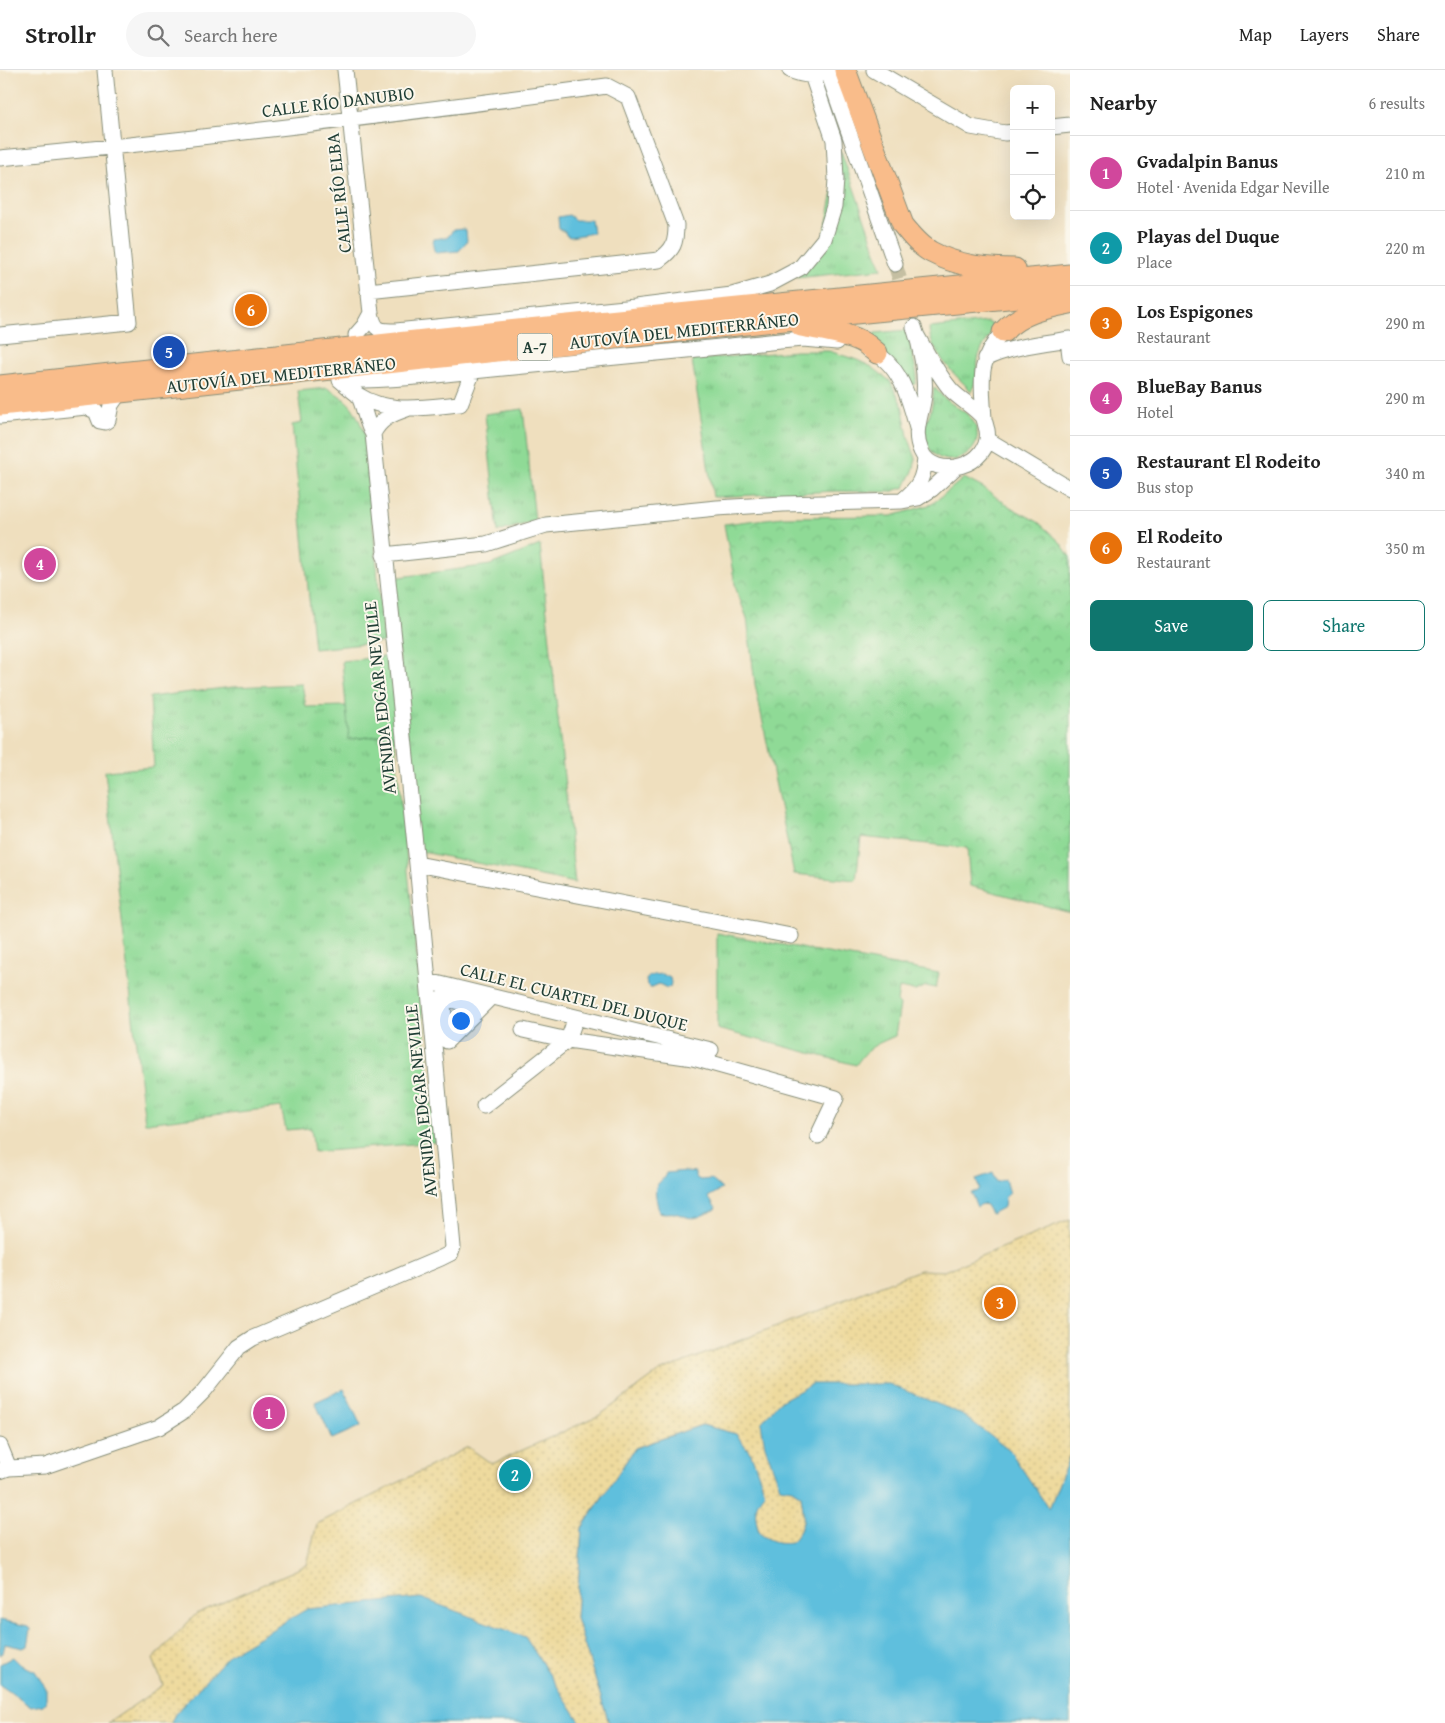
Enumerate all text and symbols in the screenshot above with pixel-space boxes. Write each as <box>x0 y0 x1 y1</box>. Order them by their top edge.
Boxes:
search box <box>126 12 476 57</box>
text: Strollr <box>25 17 96 52</box>
icon: search <box>144 21 172 49</box>
text: Search here <box>184 21 278 49</box>
text: Map <box>1239 21 1272 48</box>
text: Layers <box>1300 21 1349 48</box>
text: Share <box>1377 21 1420 48</box>
street label: CALLE RÍO DANUBIO <box>260 79 416 124</box>
map controls <box>1010 85 1055 220</box>
button: + <box>1010 85 1055 130</box>
text: Nearby <box>1090 87 1157 118</box>
text: 6 results <box>1368 91 1425 115</box>
button: − <box>1010 130 1055 175</box>
street label: CALLE RÍO ELBA <box>319 132 358 254</box>
text: Gvadalpin Banus <box>1137 147 1278 175</box>
text: 1 <box>1102 161 1110 185</box>
text: 210 m <box>1385 161 1425 185</box>
button: locate <box>1010 175 1055 220</box>
text: Hotel · Avenida Edgar Neville <box>1137 175 1329 199</box>
text: Playas del Duque <box>1137 222 1280 250</box>
text: 2 <box>1102 236 1110 260</box>
text: 220 m <box>1385 236 1425 260</box>
text: Place <box>1137 250 1172 274</box>
pin: 6 <box>235 291 267 329</box>
text: Los Espigones <box>1137 297 1253 325</box>
street label: AUTOVÍA DEL MEDITERRÁNEO <box>568 305 800 356</box>
text: 3 <box>1102 311 1110 335</box>
text: 290 m <box>1385 311 1425 335</box>
text: Restaurant <box>1137 325 1211 349</box>
pin: 5 <box>153 333 185 371</box>
road number: A-7 <box>518 334 552 360</box>
street label: AUTOVÍA DEL MEDITERRÁNEO <box>165 349 397 400</box>
text: BlueBay Banus <box>1137 372 1262 400</box>
text: 4 <box>1102 386 1110 410</box>
text: 290 m <box>1385 386 1425 410</box>
text: Hotel <box>1137 400 1173 424</box>
text: Restaurant El Rodeito <box>1137 447 1321 475</box>
text: 5 <box>1102 461 1110 485</box>
text: 340 m <box>1385 461 1425 485</box>
text: Bus stop <box>1137 475 1193 499</box>
text: El Rodeito <box>1137 522 1223 550</box>
text: 6 <box>1102 536 1110 560</box>
text: 350 m <box>1385 536 1425 560</box>
pin: 4 <box>24 545 56 583</box>
text: Restaurant <box>1137 550 1211 574</box>
street label: AVENIDA EDGAR NEVILLE <box>356 600 403 796</box>
button: Save <box>1090 600 1253 651</box>
button: Share <box>1263 600 1425 651</box>
street label: CALLE EL CUARTEL DEL DUQUE <box>457 955 691 1038</box>
street label: AVENIDA EDGAR NEVILLE <box>397 1003 444 1199</box>
your location <box>448 1008 474 1034</box>
pin: 3 <box>984 1284 1016 1322</box>
pin: 1 <box>253 1394 285 1432</box>
pin: 2 <box>499 1456 531 1494</box>

